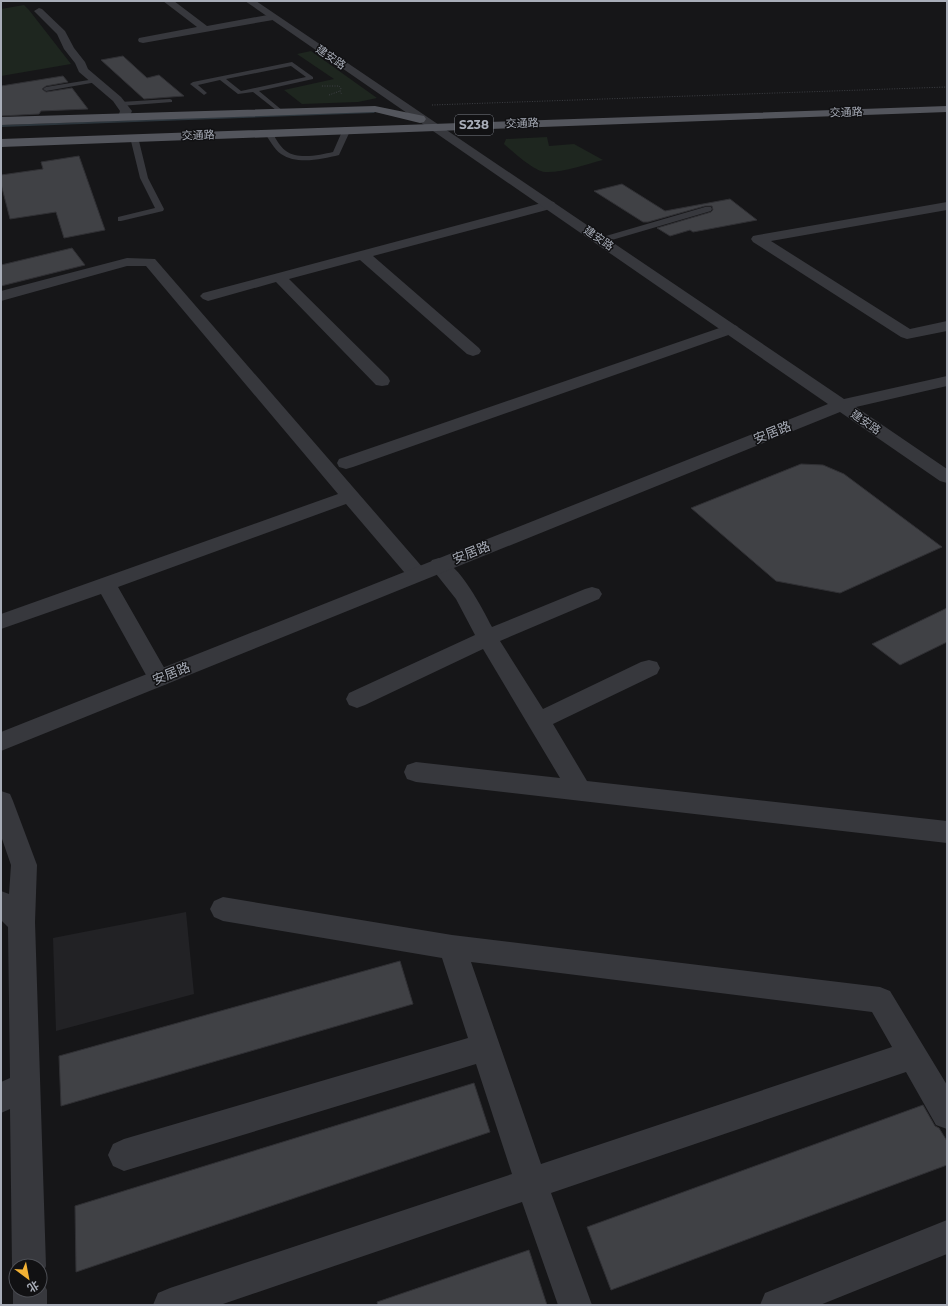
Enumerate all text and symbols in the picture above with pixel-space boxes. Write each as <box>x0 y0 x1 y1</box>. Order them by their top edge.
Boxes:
street label: 建安路 <box>313 42 349 72</box>
street label: 交通路 <box>829 104 863 120</box>
road number: S238 <box>455 115 493 135</box>
street label: 交通路 <box>505 115 539 131</box>
street label: 交通路 <box>181 127 215 143</box>
street label: 建安路 <box>581 223 617 253</box>
street label: 建安路 <box>848 407 884 437</box>
street label: 安居路 <box>751 417 793 447</box>
street label: 安居路 <box>450 537 492 567</box>
street label: 安居路 <box>150 658 192 688</box>
north arrow <box>8 1258 48 1298</box>
text: 北 <box>25 1278 42 1295</box>

